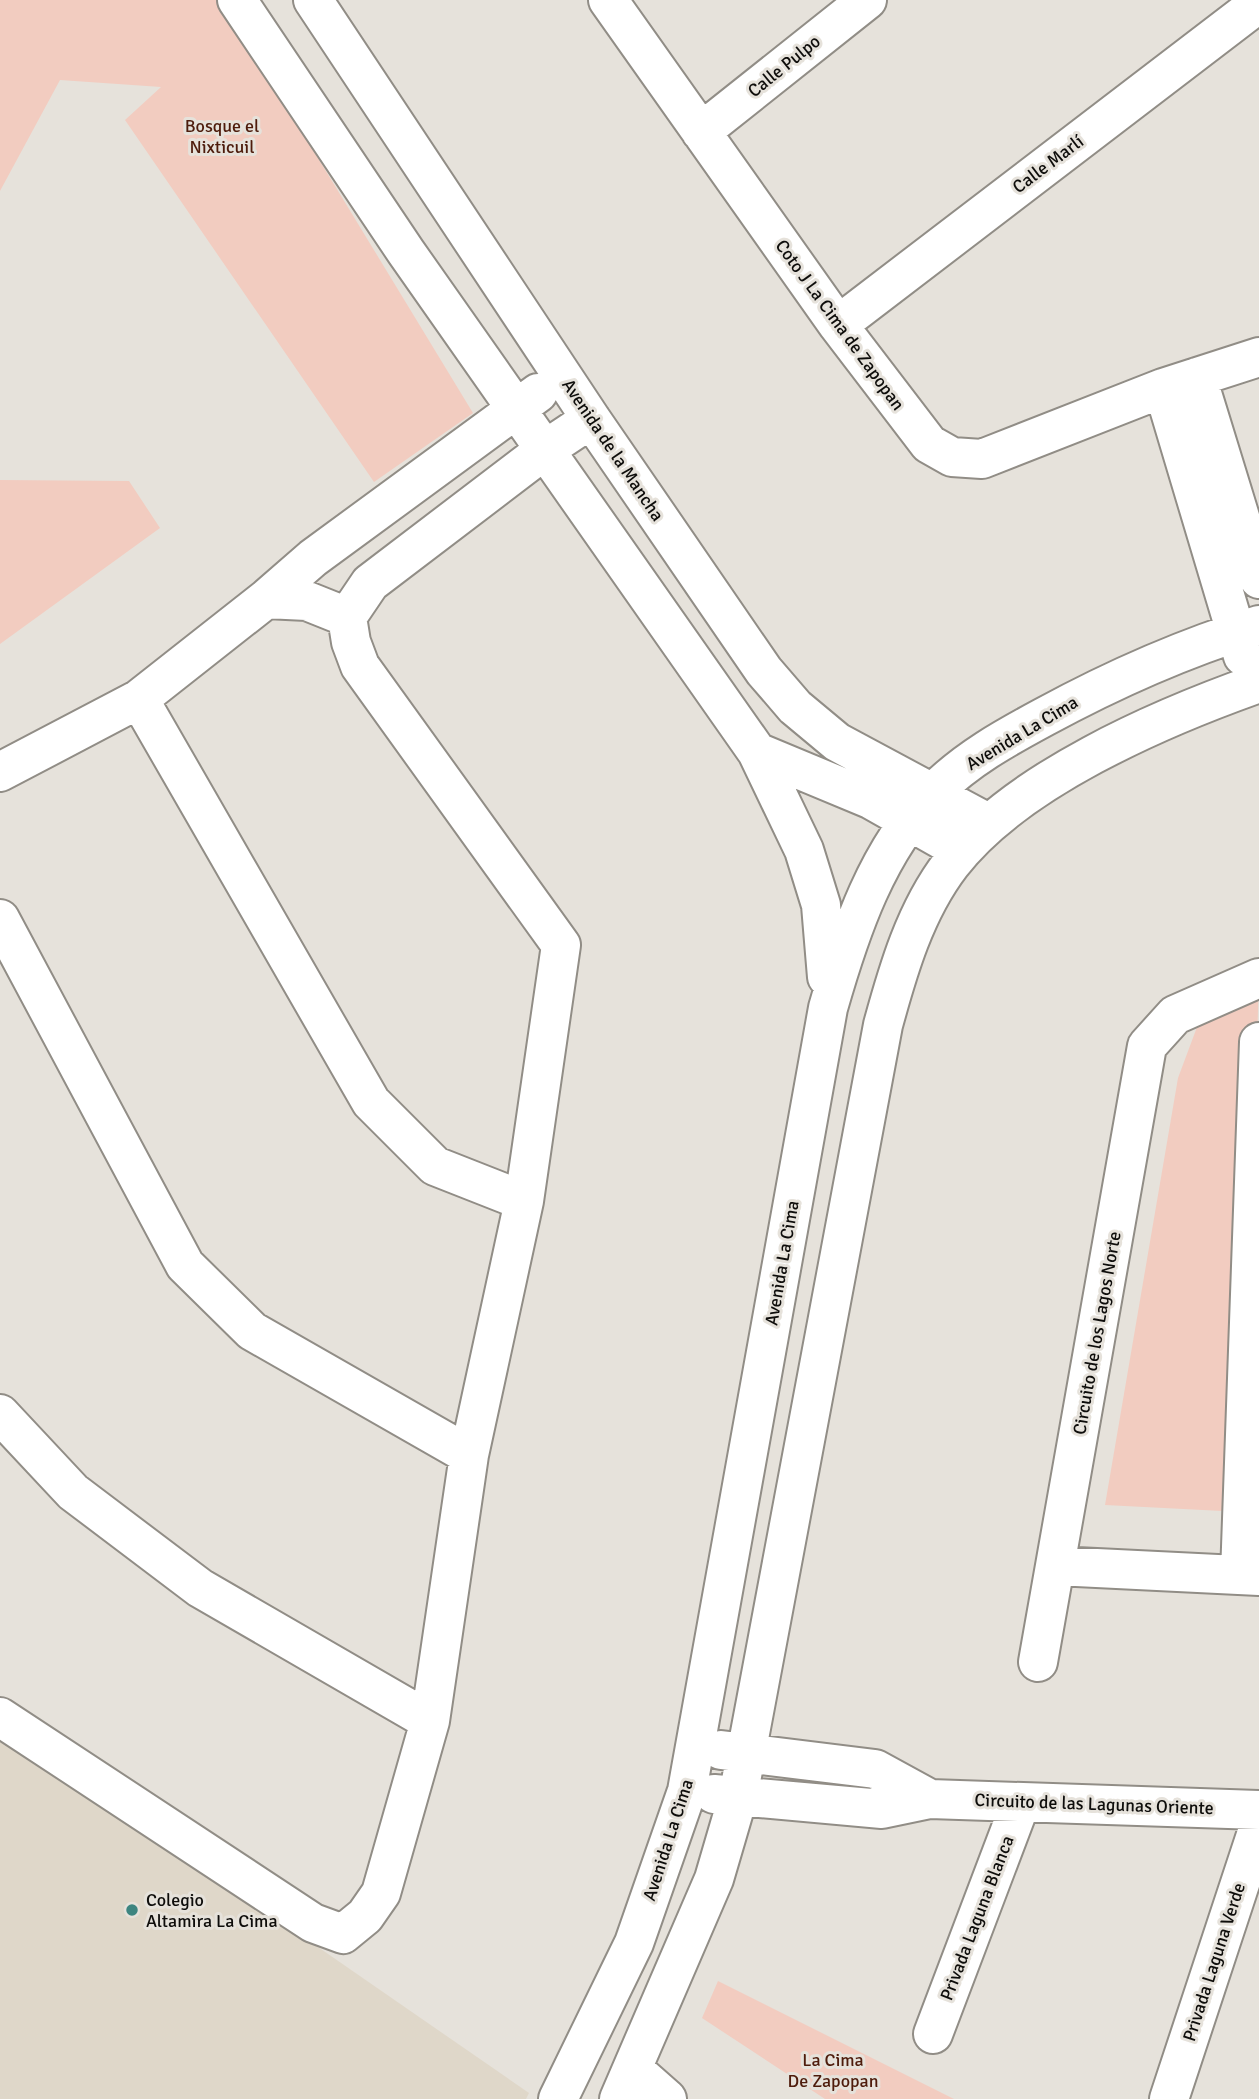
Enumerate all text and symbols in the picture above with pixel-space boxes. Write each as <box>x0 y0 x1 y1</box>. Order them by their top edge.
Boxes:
street label: Calle Pulpo <box>743 30 825 102</box>
park label: Bosque el Nixticuil <box>185 115 259 158</box>
street label: Calle Marlí <box>1008 130 1088 198</box>
street label: Coto J La Cima de Zapopan <box>771 235 909 415</box>
street label: Avenida de la Mancha <box>557 375 669 525</box>
street label: Avenida La Cima <box>962 691 1082 775</box>
street label: Avenida La Cima <box>760 1199 804 1327</box>
street label: Circuito de los Lagos Norte <box>1068 1230 1126 1436</box>
street label: Avenida La Cima <box>638 1776 698 1904</box>
street label: Circuito de las Lagunas Oriente <box>974 1789 1214 1819</box>
street label: Privada Laguna Blanca <box>935 1833 1019 2003</box>
street label: Privada Laguna Verde <box>1178 1880 1250 2044</box>
place label: Colegio Altamira La Cima <box>146 1889 278 1932</box>
marker: Colegio Altamira La Cima <box>124 1902 140 1918</box>
park label: La Cima De Zapopan <box>788 2049 878 2092</box>

